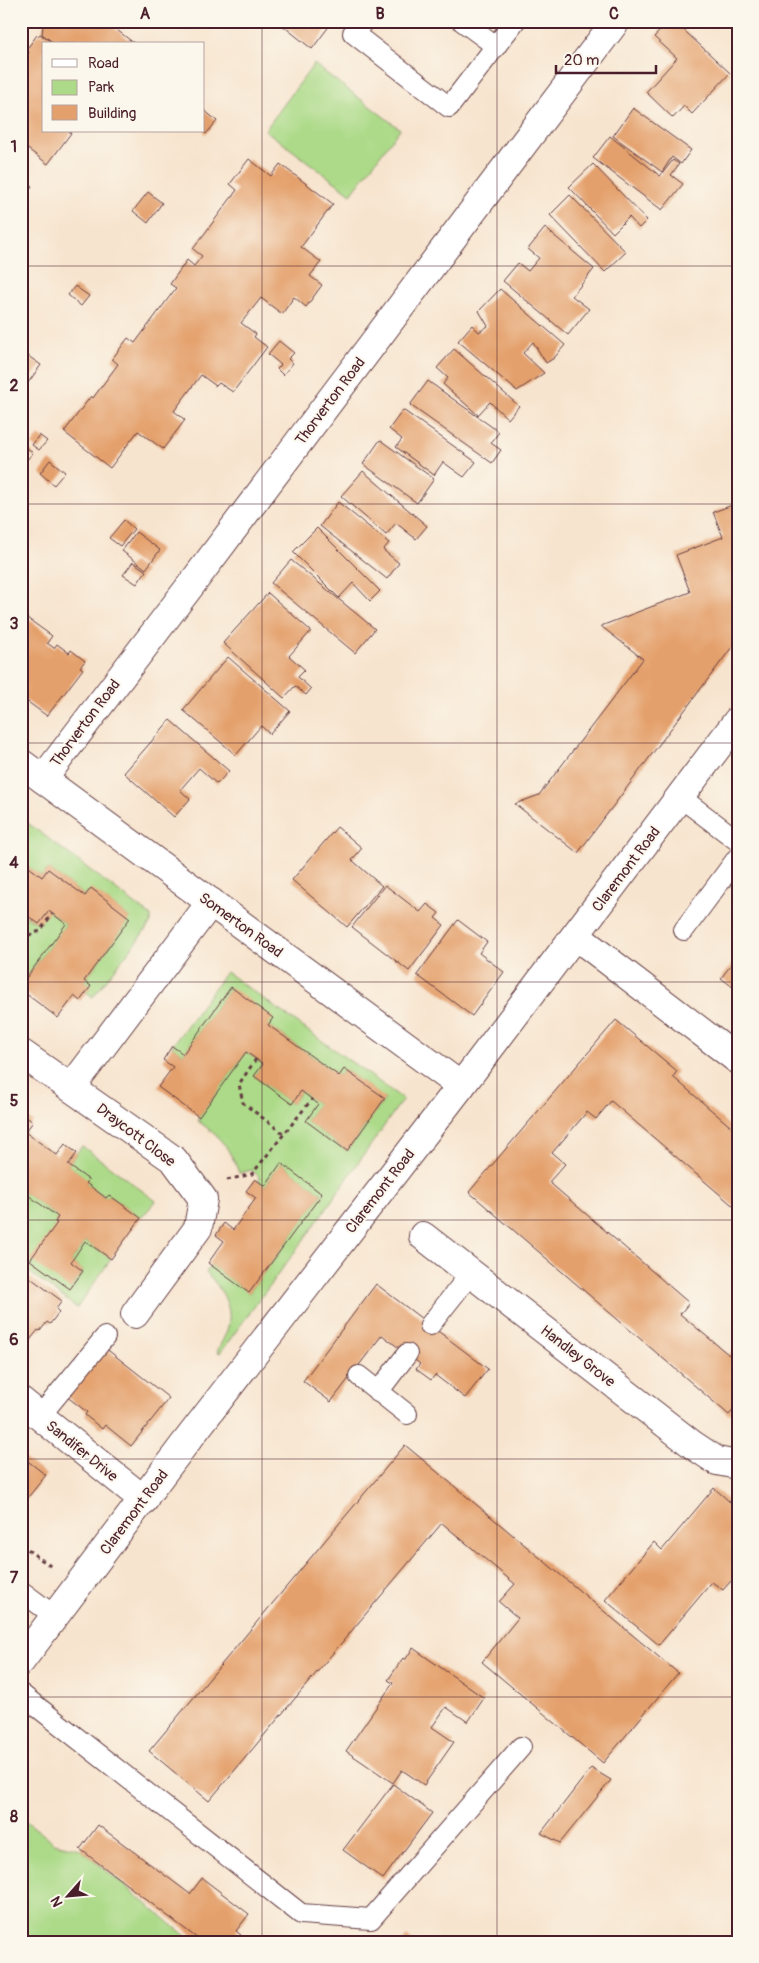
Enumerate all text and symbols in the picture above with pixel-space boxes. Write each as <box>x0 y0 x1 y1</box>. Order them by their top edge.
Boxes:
text: A <box>140 4 151 24</box>
text: B <box>375 4 385 24</box>
text: C <box>609 4 619 24</box>
legend <box>42 42 205 132</box>
scale bar <box>556 42 656 74</box>
text: 20 m <box>564 51 599 70</box>
text: Road <box>88 54 119 73</box>
text: Park <box>88 78 115 97</box>
text: Building <box>88 104 136 123</box>
text: 1 <box>11 137 17 157</box>
street label: Thorverton Road <box>291 354 370 449</box>
text: 2 <box>10 376 19 396</box>
text: 3 <box>10 614 19 634</box>
street label: Thorverton Road <box>46 676 125 771</box>
street label: Claremont Road <box>588 823 665 916</box>
text: 4 <box>9 853 19 873</box>
street label: Somerton Road <box>195 889 286 962</box>
text: 5 <box>10 1091 19 1111</box>
street label: Draycott Close <box>92 1099 179 1172</box>
street label: Claremont Road <box>341 1145 419 1237</box>
street label: Handley Grove <box>537 1321 619 1392</box>
text: 6 <box>9 1330 19 1350</box>
street label: Sandifer Drive <box>42 1417 122 1487</box>
street label: Claremont Road <box>96 1466 173 1559</box>
text: 7 <box>10 1568 19 1588</box>
text: 8 <box>10 1807 18 1827</box>
north arrow <box>42 1870 92 1920</box>
text: N <box>47 1894 67 1910</box>

